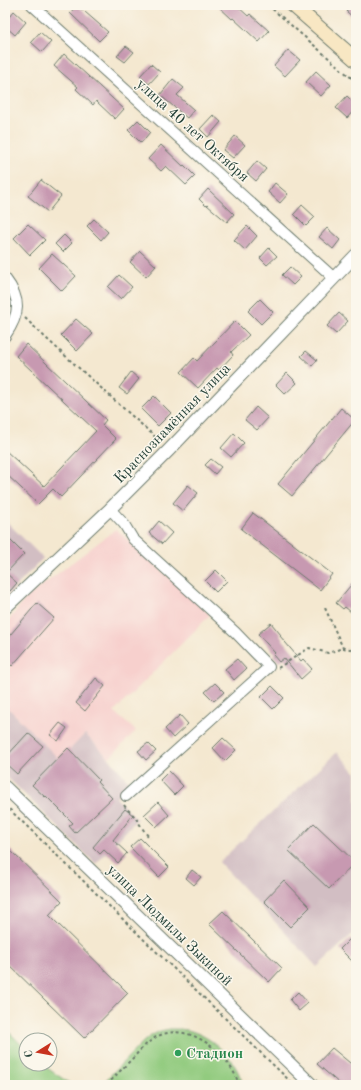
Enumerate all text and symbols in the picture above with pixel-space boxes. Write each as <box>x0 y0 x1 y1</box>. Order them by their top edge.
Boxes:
street label: улица 40 лет Октября <box>133 77 251 186</box>
street label: Краснознамённая улица <box>112 361 235 487</box>
street label: улица Людмилы Зыкиной <box>104 863 234 990</box>
north arrow <box>18 1032 58 1072</box>
place label: Стадион <box>186 1047 243 1062</box>
marker: Стадион <box>173 1048 183 1058</box>
text: С <box>24 1049 36 1058</box>

